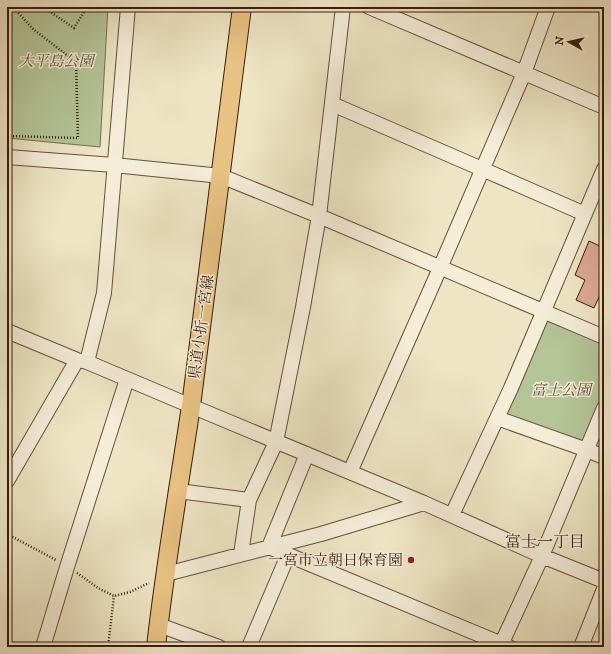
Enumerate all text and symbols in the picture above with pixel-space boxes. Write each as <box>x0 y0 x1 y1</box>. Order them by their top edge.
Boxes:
north arrow <box>549 22 589 62</box>
text: N <box>553 35 568 46</box>
park label: 大平島公園 <box>18 52 96 71</box>
street label: 県道小折一宮線 <box>185 274 218 380</box>
park label: 富士公園 <box>531 381 594 400</box>
district label: 富士一丁目 <box>505 532 585 552</box>
place label: 一宮市立朝日保育園 <box>268 551 403 570</box>
marker: 一宮市立朝日保育園 <box>406 555 416 565</box>

